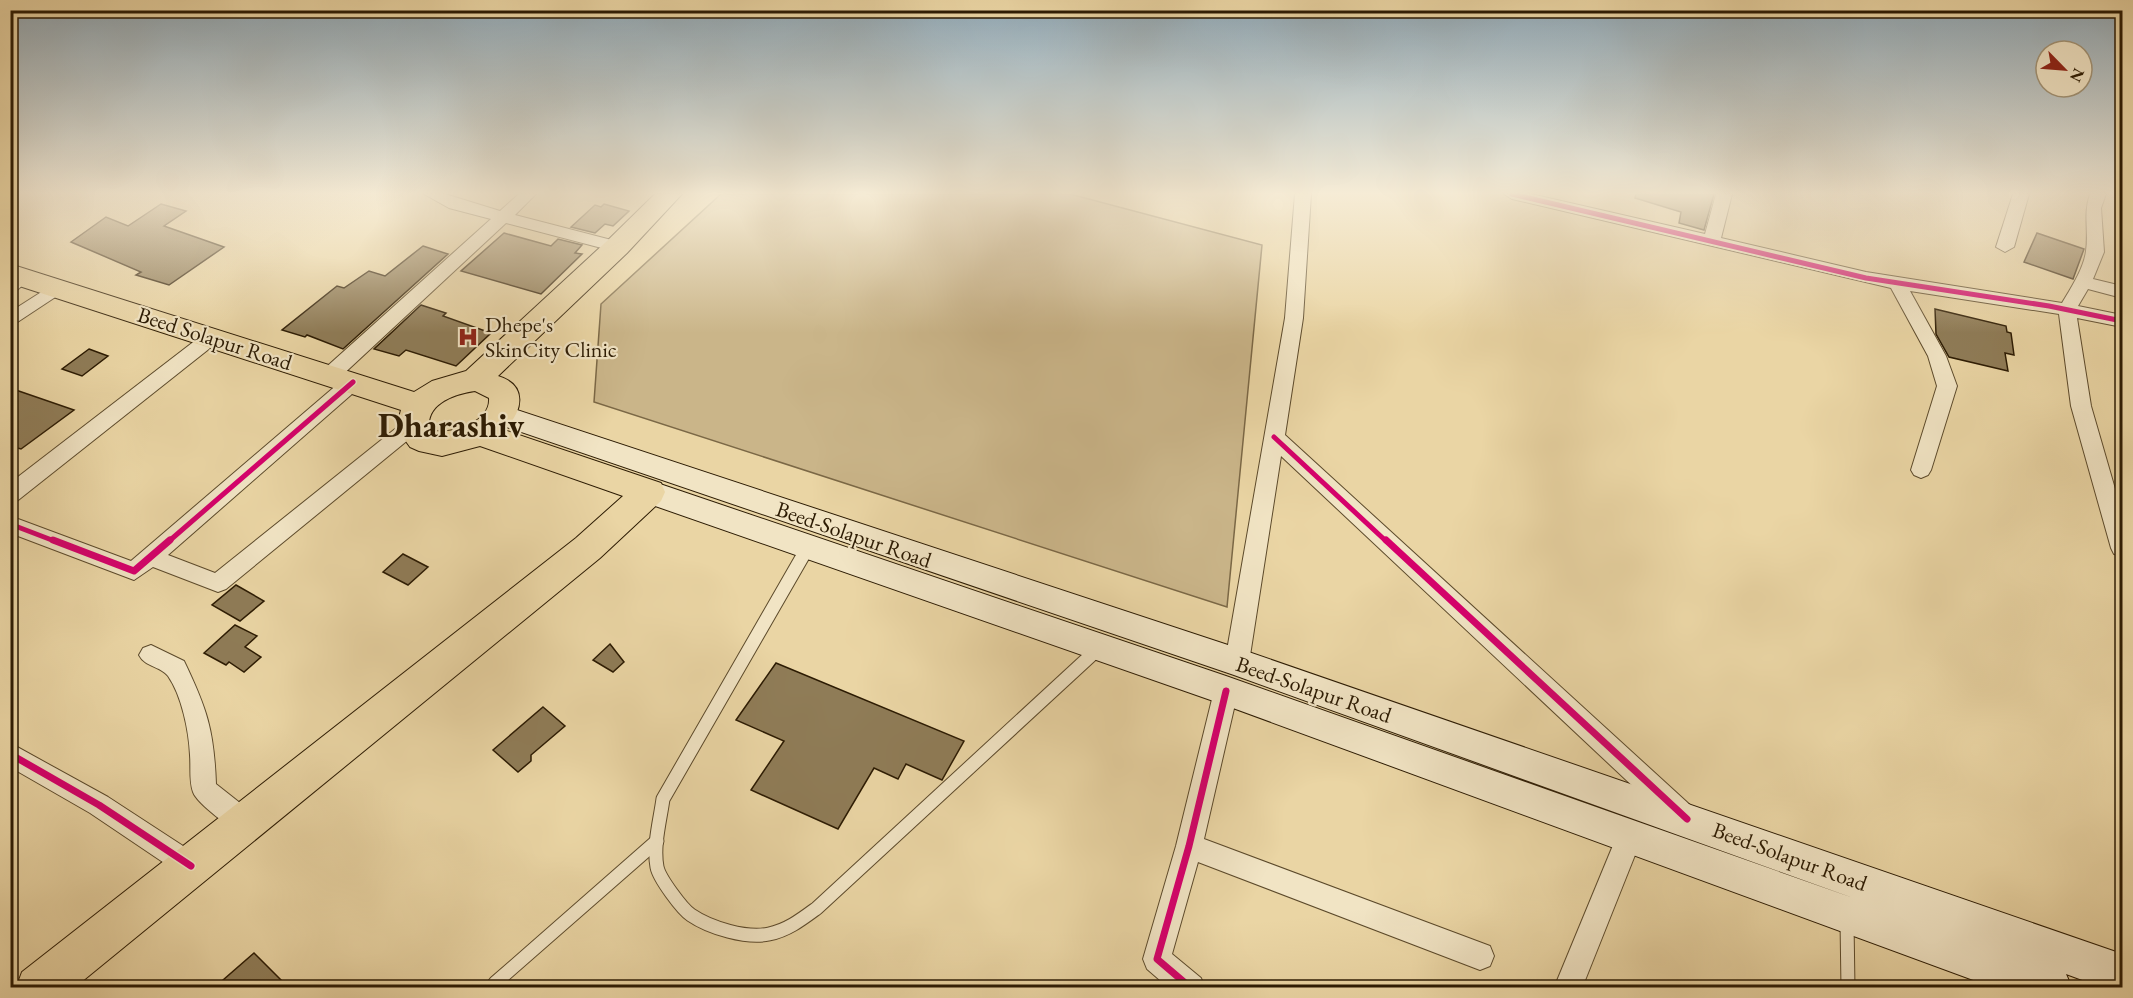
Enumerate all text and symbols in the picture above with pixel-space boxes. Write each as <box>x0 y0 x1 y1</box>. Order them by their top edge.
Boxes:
north arrow <box>2034 39 2094 99</box>
text: N <box>2065 65 2089 85</box>
street label: Beed Solapur Road <box>134 300 297 377</box>
place label: Dhepe's SkinCity Clinic <box>485 310 617 364</box>
hospital icon: Dhepe's SkinCity Clinic <box>456 325 480 349</box>
district label: Dharashiv <box>378 403 525 447</box>
street label: Beed-Solapur Road <box>772 494 936 575</box>
street label: Beed-Solapur Road <box>1232 649 1396 730</box>
street label: Beed-Solapur Road <box>1709 815 1872 898</box>

